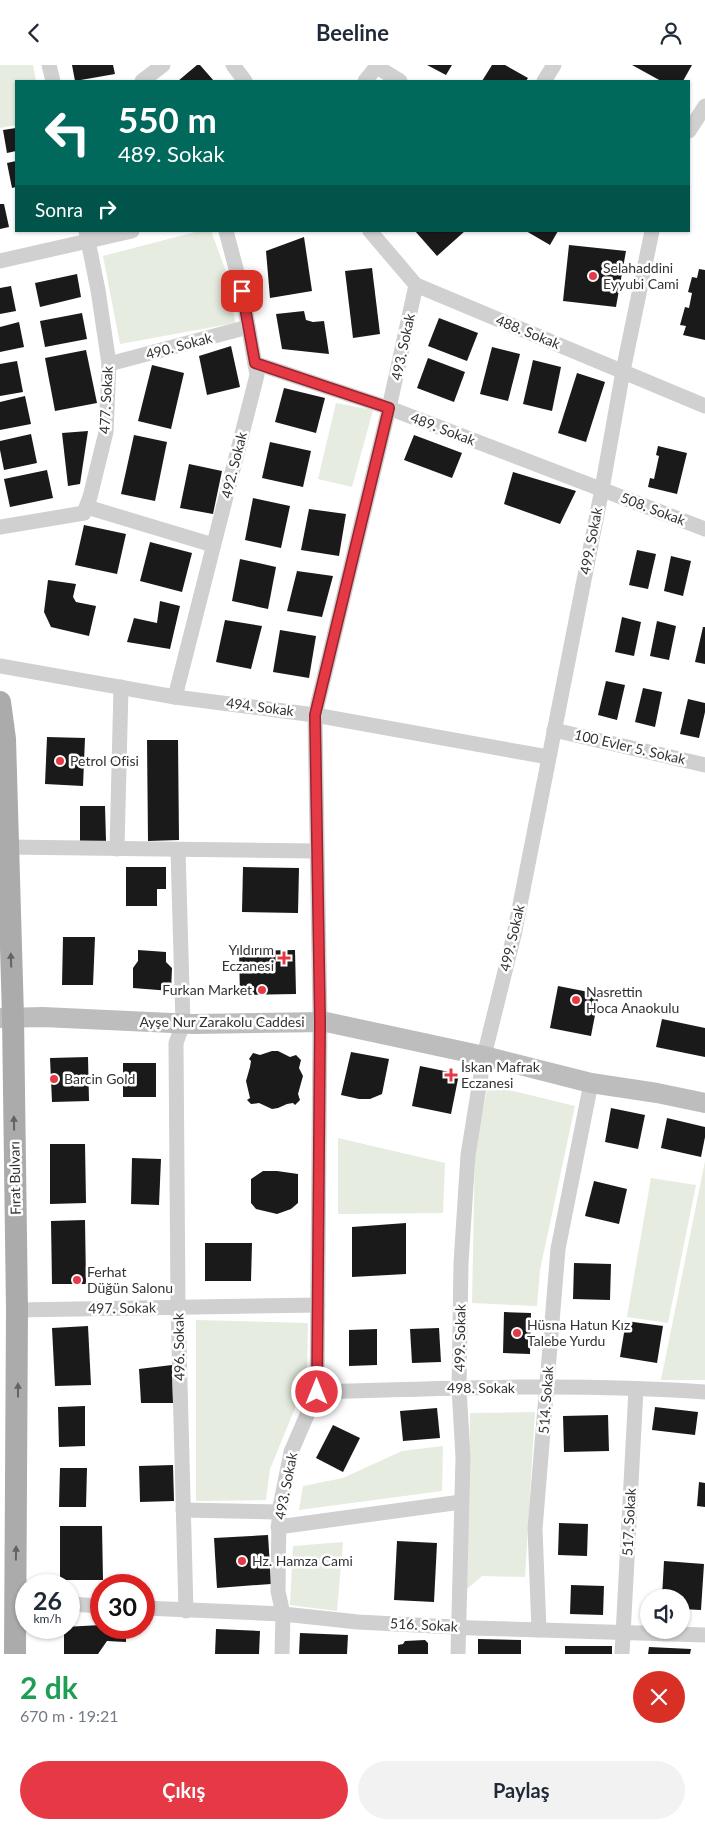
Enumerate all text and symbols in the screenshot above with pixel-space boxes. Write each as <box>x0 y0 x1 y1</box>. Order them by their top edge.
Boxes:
icon: back <box>20 19 48 47</box>
text: Beeline <box>316 19 389 46</box>
icon: person <box>657 19 685 47</box>
text: 550 m <box>118 98 217 140</box>
icon: left <box>35 100 100 165</box>
text: 489. Sokak <box>118 140 225 167</box>
icon: right <box>93 195 121 223</box>
text: Sonra <box>35 198 83 221</box>
place label: Selahaddini Eyyubi Cami <box>603 259 679 292</box>
pin <box>221 270 263 312</box>
marker: Selahaddini Eyyubi Cami <box>587 270 599 282</box>
icon: arrive <box>228 277 256 305</box>
street label: 493. Sokak <box>387 311 418 382</box>
street label: 488. Sokak <box>494 311 564 352</box>
street label: 490. Sokak <box>144 328 215 363</box>
street label: 477. Sokak <box>95 365 116 434</box>
street label: 489. Sokak <box>408 408 479 449</box>
street label: 492. Sokak <box>217 429 250 500</box>
street label: 508. Sokak <box>618 488 689 529</box>
street label: 499. Sokak <box>576 505 606 576</box>
street label: 494. Sokak <box>225 694 296 719</box>
street label: 100 Evler 5. Sokak <box>573 725 688 768</box>
place label: Petrol Ofisi <box>70 752 139 769</box>
marker: Petrol Ofisi <box>54 755 66 767</box>
street label: 499. Sokak <box>496 902 528 973</box>
place label: Yıldırım Eczanesi <box>222 941 274 974</box>
one-way arrow <box>6 952 14 968</box>
marker: Yıldırım Eczanesi <box>278 952 290 964</box>
place label: Furkan Market <box>162 981 252 998</box>
place label: Nasrettin Hoca Anaokulu <box>586 983 679 1016</box>
marker: Furkan Market <box>256 984 268 996</box>
marker: Nasrettin Hoca Anaokulu <box>570 994 582 1006</box>
street label: Ayşe Nur Zarakolu Caddesi <box>139 1013 305 1030</box>
place label: İskan Mafrak Eczanesi <box>461 1058 541 1091</box>
marker: İskan Mafrak Eczanesi <box>445 1069 457 1081</box>
place label: Barcin Gold <box>64 1070 135 1087</box>
marker: Barcin Gold <box>48 1073 60 1085</box>
one-way arrow <box>10 1115 18 1131</box>
street label: Fırat Bulvarı <box>5 1141 24 1215</box>
place label: Ferhat Düğün Salonu <box>87 1263 173 1296</box>
marker: Ferhat Düğün Salonu <box>71 1274 83 1286</box>
street label: 497. Sokak <box>88 1298 157 1317</box>
street label: 499. Sokak <box>450 1303 469 1372</box>
street label: 496. Sokak <box>169 1312 188 1381</box>
place label: Hüsna Hatun Kız Talebe Yurdu <box>527 1316 630 1349</box>
marker: Hüsna Hatun Kız Talebe Yurdu <box>511 1327 523 1339</box>
position arrow <box>290 1365 342 1417</box>
street label: 514. Sokak <box>535 1365 556 1434</box>
street label: 498. Sokak <box>447 1379 516 1396</box>
one-way arrow <box>14 1382 22 1398</box>
street label: 493. Sokak <box>271 1450 301 1521</box>
street label: 517. Sokak <box>618 1487 639 1556</box>
one-way arrow <box>12 1545 20 1561</box>
place label: Hz. Hamza Cami <box>252 1552 353 1569</box>
marker: Hz. Hamza Cami <box>236 1555 248 1567</box>
speed limit sign: 30 <box>90 1574 155 1639</box>
text: 26 <box>33 1585 62 1615</box>
map controls <box>640 1589 690 1639</box>
button: sound <box>640 1589 690 1639</box>
text: km/h <box>33 1611 62 1626</box>
street label: 516. Sokak <box>390 1614 459 1635</box>
text: 2 dk <box>20 1669 78 1705</box>
button: close <box>633 1671 685 1723</box>
text: 670 m · 19:21 <box>20 1706 119 1725</box>
button: Çıkış <box>20 1761 348 1819</box>
button: Paylaş <box>358 1761 685 1819</box>

